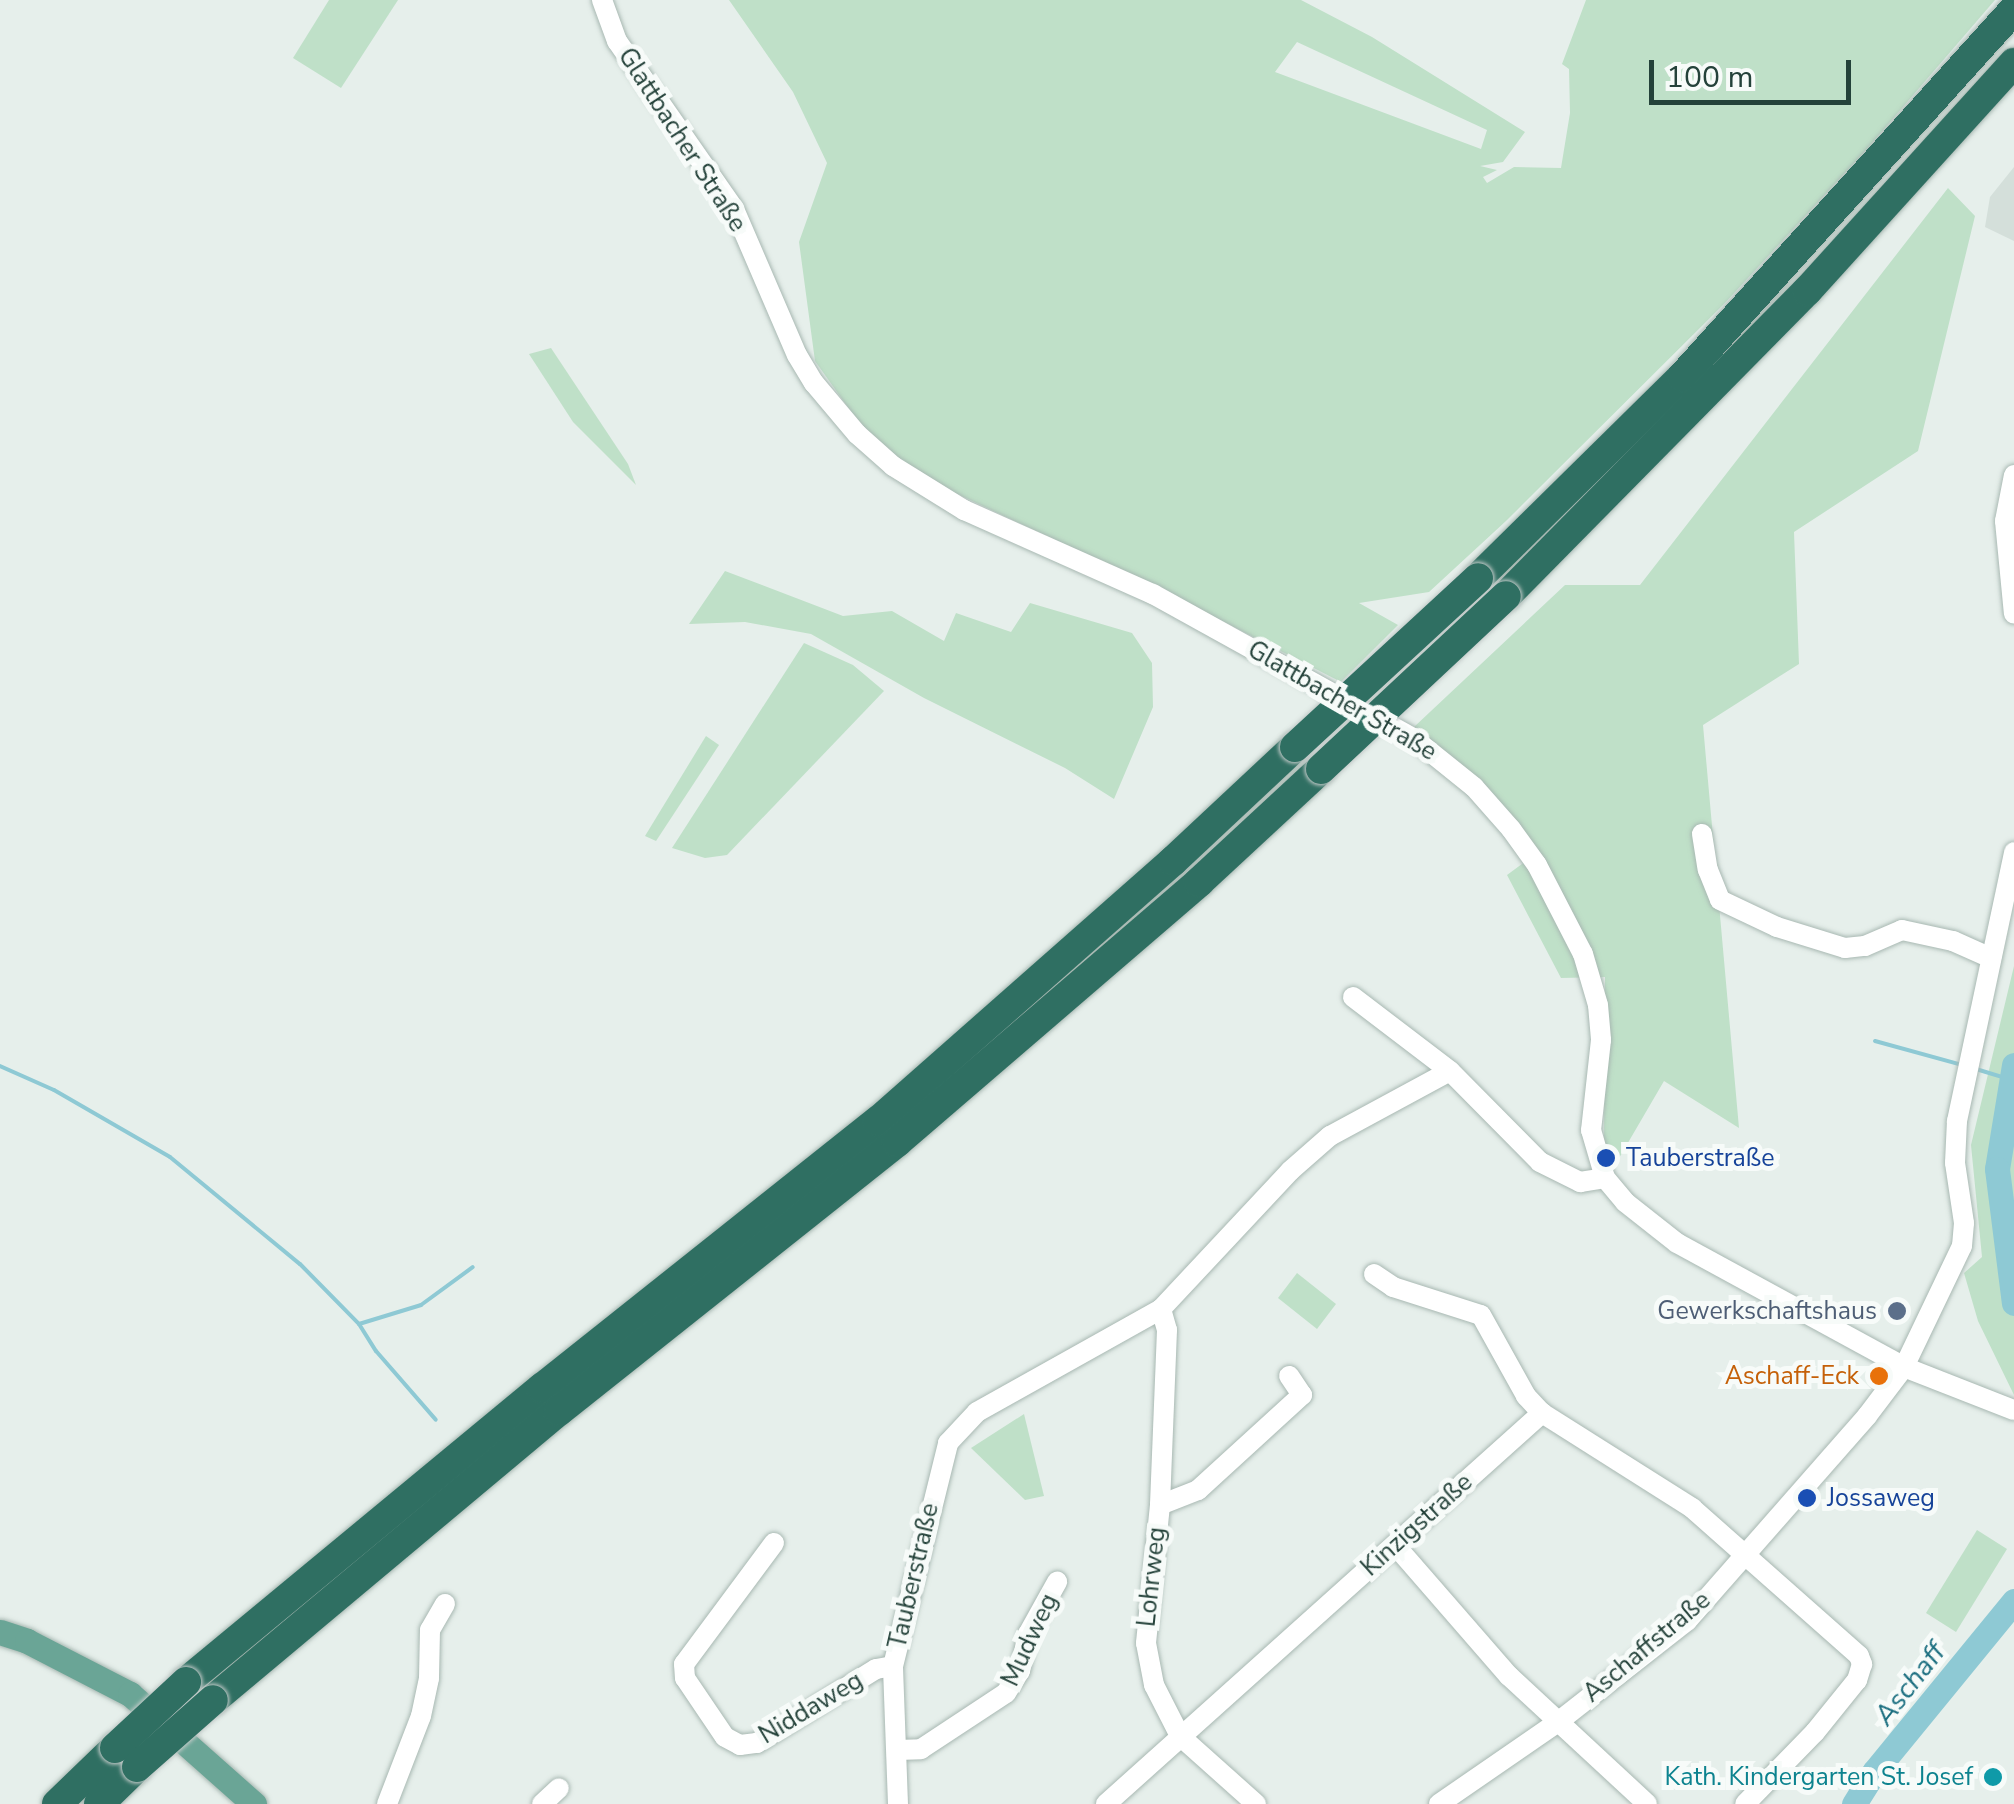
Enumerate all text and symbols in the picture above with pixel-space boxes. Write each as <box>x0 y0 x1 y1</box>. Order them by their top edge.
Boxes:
scale bar <box>1654 40 1856 102</box>
street label: Glattbacher Straße <box>611 42 753 238</box>
text: 100 m <box>1666 57 1753 98</box>
street label: Glattbacher Straße <box>1242 635 1442 767</box>
place label: Tauberstraße <box>1626 1143 1775 1173</box>
marker: Tauberstraße <box>1595 1147 1617 1169</box>
place label: Gewerkschaftshaus <box>1657 1296 1877 1326</box>
marker: Gewerkschaftshaus <box>1886 1300 1908 1322</box>
place label: Aschaff-Eck <box>1725 1361 1859 1391</box>
marker: Aschaff-Eck <box>1868 1365 1890 1387</box>
street label: Kinzigstraße <box>1355 1467 1479 1583</box>
place label: Jossaweg <box>1827 1483 1935 1513</box>
marker: Jossaweg <box>1796 1487 1818 1509</box>
street label: Tauberstraße <box>883 1500 945 1652</box>
street label: Lohrweg <box>1132 1526 1172 1628</box>
street label: Aschaffstraße <box>1577 1585 1717 1709</box>
street label: Mudweg <box>996 1589 1064 1691</box>
water label: Aschaff <box>1867 1636 1953 1732</box>
street label: Niddaweg <box>754 1665 868 1751</box>
place label: Kath. Kindergarten St. Josef <box>1665 1762 1973 1792</box>
marker: Kath. Kindergarten St. Josef <box>1982 1766 2004 1788</box>

